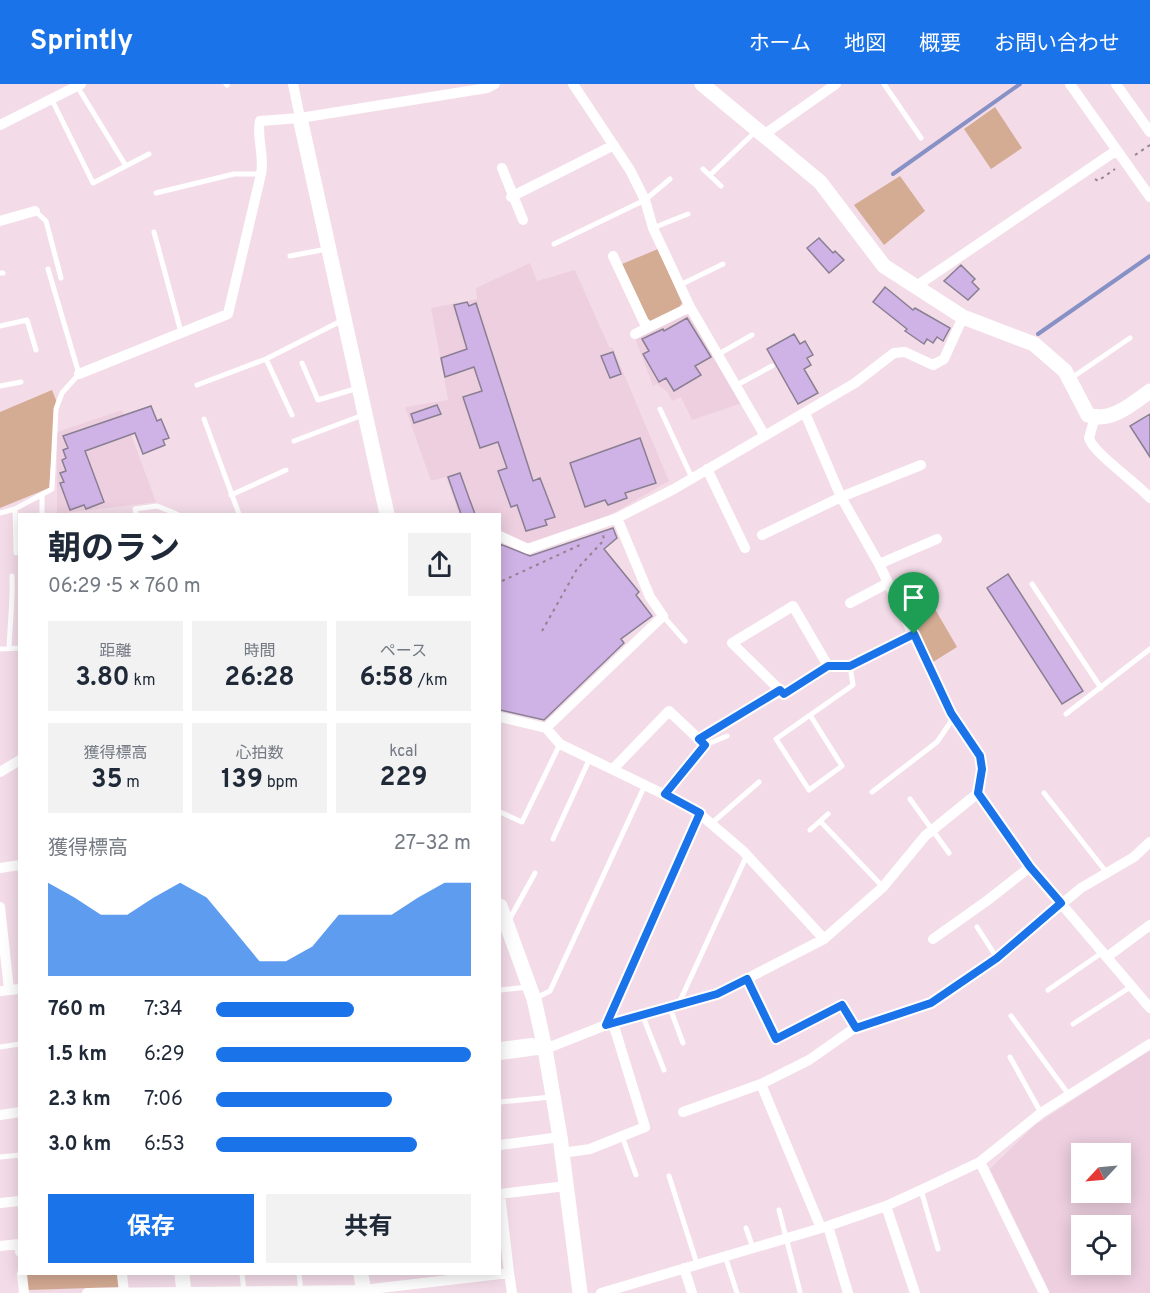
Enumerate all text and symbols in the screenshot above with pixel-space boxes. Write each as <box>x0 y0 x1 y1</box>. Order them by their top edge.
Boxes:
text: Sprintly <box>30 24 133 60</box>
text: ホーム <box>749 31 811 58</box>
text: 地図 <box>844 31 886 58</box>
text: 概要 <box>919 31 961 58</box>
text: お問い合わせ <box>994 31 1120 58</box>
text: 朝のラン <box>48 530 180 572</box>
button: share <box>408 533 471 596</box>
pin <box>888 572 939 634</box>
text: 06:29 · 5 × 760 m <box>48 574 201 600</box>
icon: arrive <box>897 581 930 614</box>
text: 距離 <box>99 642 132 662</box>
text: 時間 <box>243 642 276 662</box>
text: ペース <box>380 642 427 662</box>
text: 3.80 <box>75 662 130 695</box>
text: 26:28 <box>224 662 295 695</box>
text: 6:58 <box>359 662 414 695</box>
text: km <box>130 671 156 691</box>
text: /km <box>414 671 448 691</box>
text: kcal <box>389 742 418 762</box>
text: 獲得標高 <box>83 744 148 764</box>
text: 心拍数 <box>235 744 284 764</box>
text: 229 <box>380 762 427 795</box>
text: 35 <box>91 764 123 797</box>
text: 139 <box>221 764 263 797</box>
text: m <box>123 773 140 793</box>
text: bpm <box>263 773 298 793</box>
text: 27–32 m <box>394 831 471 857</box>
text: 獲得標高 <box>48 836 128 862</box>
text: 760 m <box>48 997 106 1023</box>
text: 7:34 <box>144 997 183 1023</box>
text: 1.5 km <box>48 1042 107 1068</box>
text: 6:29 <box>144 1042 185 1068</box>
text: 2.3 km <box>48 1087 111 1113</box>
text: 7:06 <box>144 1087 183 1113</box>
text: 3.0 km <box>48 1132 111 1158</box>
text: 6:53 <box>144 1132 185 1158</box>
north arrow <box>1071 1143 1131 1203</box>
map controls <box>1071 1143 1131 1275</box>
button: 保存 <box>48 1194 254 1263</box>
button: 共有 <box>266 1194 471 1263</box>
button: locate <box>1071 1215 1131 1275</box>

